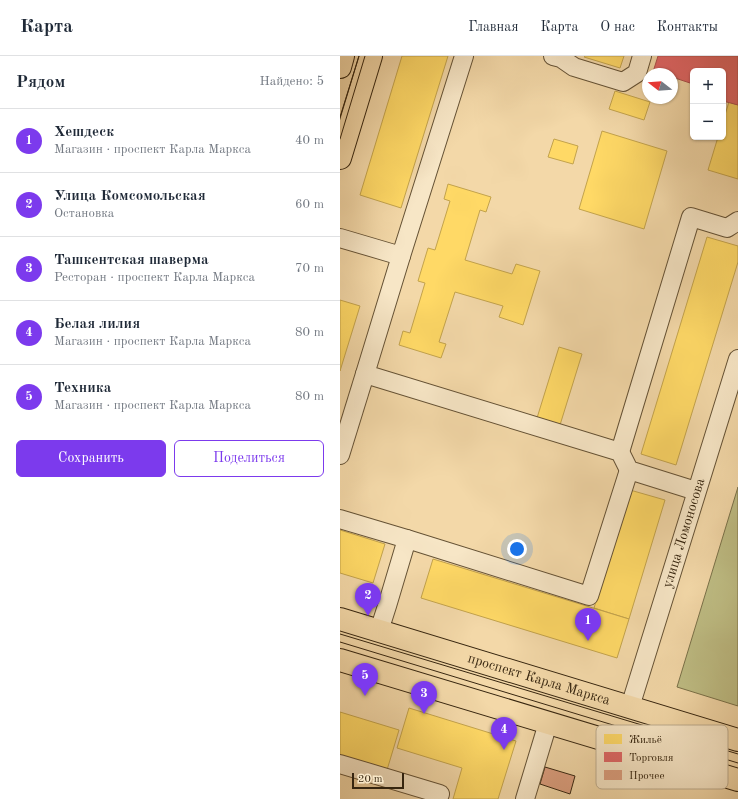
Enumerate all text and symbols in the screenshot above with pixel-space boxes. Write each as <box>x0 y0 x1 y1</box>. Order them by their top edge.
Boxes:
text: Карта <box>20 18 73 37</box>
text: Главная <box>468 20 518 34</box>
text: Карта <box>540 20 578 34</box>
text: О нас <box>600 20 635 34</box>
text: Контакты <box>657 20 718 34</box>
north arrow <box>642 68 678 104</box>
map controls <box>690 68 726 140</box>
button: + <box>690 68 726 104</box>
text: Рядом <box>16 74 65 91</box>
text: Найдено: 5 <box>260 75 324 88</box>
button: − <box>690 104 726 140</box>
text: Хешдеск <box>54 125 114 140</box>
text: 1 <box>25 134 33 147</box>
text: 40 m <box>295 134 324 147</box>
text: Магазин · проспект Карла Маркса <box>54 143 251 156</box>
text: Улица Комсомольская <box>54 189 206 204</box>
text: 2 <box>25 198 33 211</box>
text: 60 m <box>295 198 324 211</box>
text: Остановка <box>54 207 114 220</box>
text: Ташкентская шаверма <box>54 253 209 268</box>
text: 3 <box>25 262 33 275</box>
text: 70 m <box>295 262 324 275</box>
text: Ресторан · проспект Карла Маркса <box>54 271 255 284</box>
text: Белая лилия <box>54 317 140 332</box>
text: 4 <box>25 326 33 339</box>
text: 80 m <box>295 326 324 339</box>
text: Магазин · проспект Карла Маркса <box>54 335 251 348</box>
text: Техника <box>54 381 111 396</box>
text: 5 <box>25 390 33 403</box>
text: 80 m <box>295 390 324 403</box>
text: Магазин · проспект Карла Маркса <box>54 399 251 412</box>
button: Сохранить <box>16 440 166 477</box>
button: Поделиться <box>174 440 324 477</box>
street label: улица Ломоносова <box>660 477 708 590</box>
your location <box>507 539 527 559</box>
pin: 2 <box>355 583 381 616</box>
pin: 1 <box>575 608 601 641</box>
street label: проспект Карла Маркса <box>466 651 612 708</box>
pin: 5 <box>352 663 378 696</box>
pin: 3 <box>411 681 437 714</box>
pin: 4 <box>491 717 517 750</box>
legend <box>596 725 728 789</box>
text: Жильё <box>629 735 662 746</box>
text: Торговля <box>629 753 674 764</box>
scale bar <box>352 771 404 790</box>
text: Прочее <box>629 771 664 782</box>
text: 20 m <box>358 774 383 785</box>

